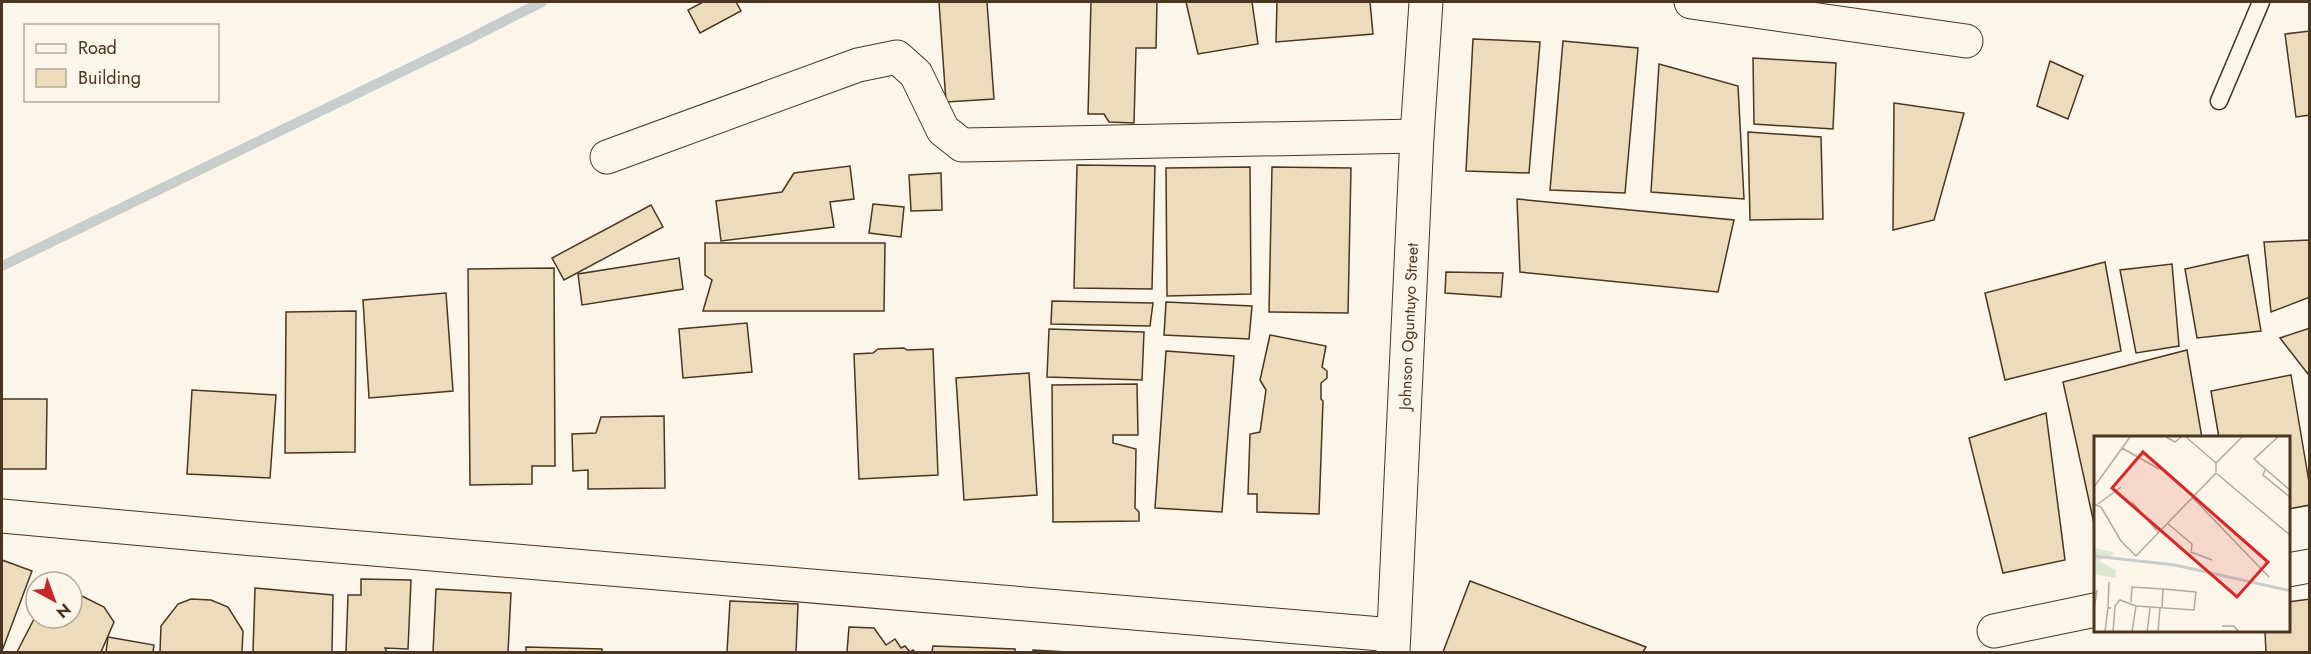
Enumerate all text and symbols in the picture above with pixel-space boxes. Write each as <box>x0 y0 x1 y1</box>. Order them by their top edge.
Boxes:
legend <box>24 24 219 102</box>
text: Road <box>78 35 117 61</box>
text: Building <box>78 65 141 91</box>
street label: Johnson Oguntuyo Street <box>1393 242 1424 412</box>
inset map <box>2094 436 2290 633</box>
north arrow <box>24 570 84 630</box>
text: N <box>51 598 76 624</box>

